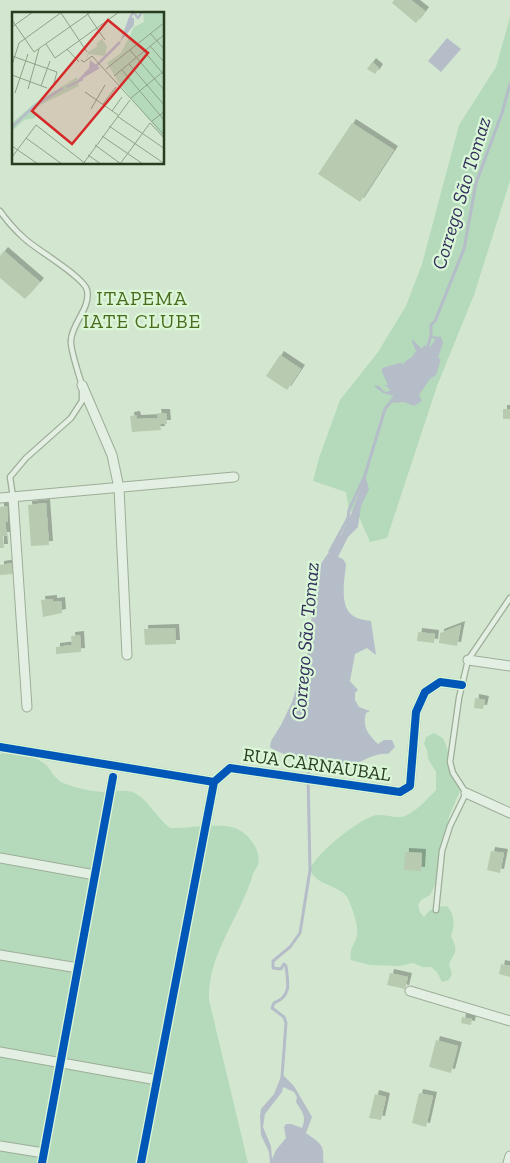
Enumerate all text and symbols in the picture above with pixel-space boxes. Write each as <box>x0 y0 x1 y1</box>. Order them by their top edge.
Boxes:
inset map <box>12 12 165 165</box>
water label: Corrego São Tomaz <box>426 114 496 272</box>
district label: ITAPEMA IATE CLUBE <box>83 286 201 333</box>
water label: Corrego São Tomaz <box>286 561 324 721</box>
street label: RUA CARNAUBAL <box>241 743 393 786</box>

